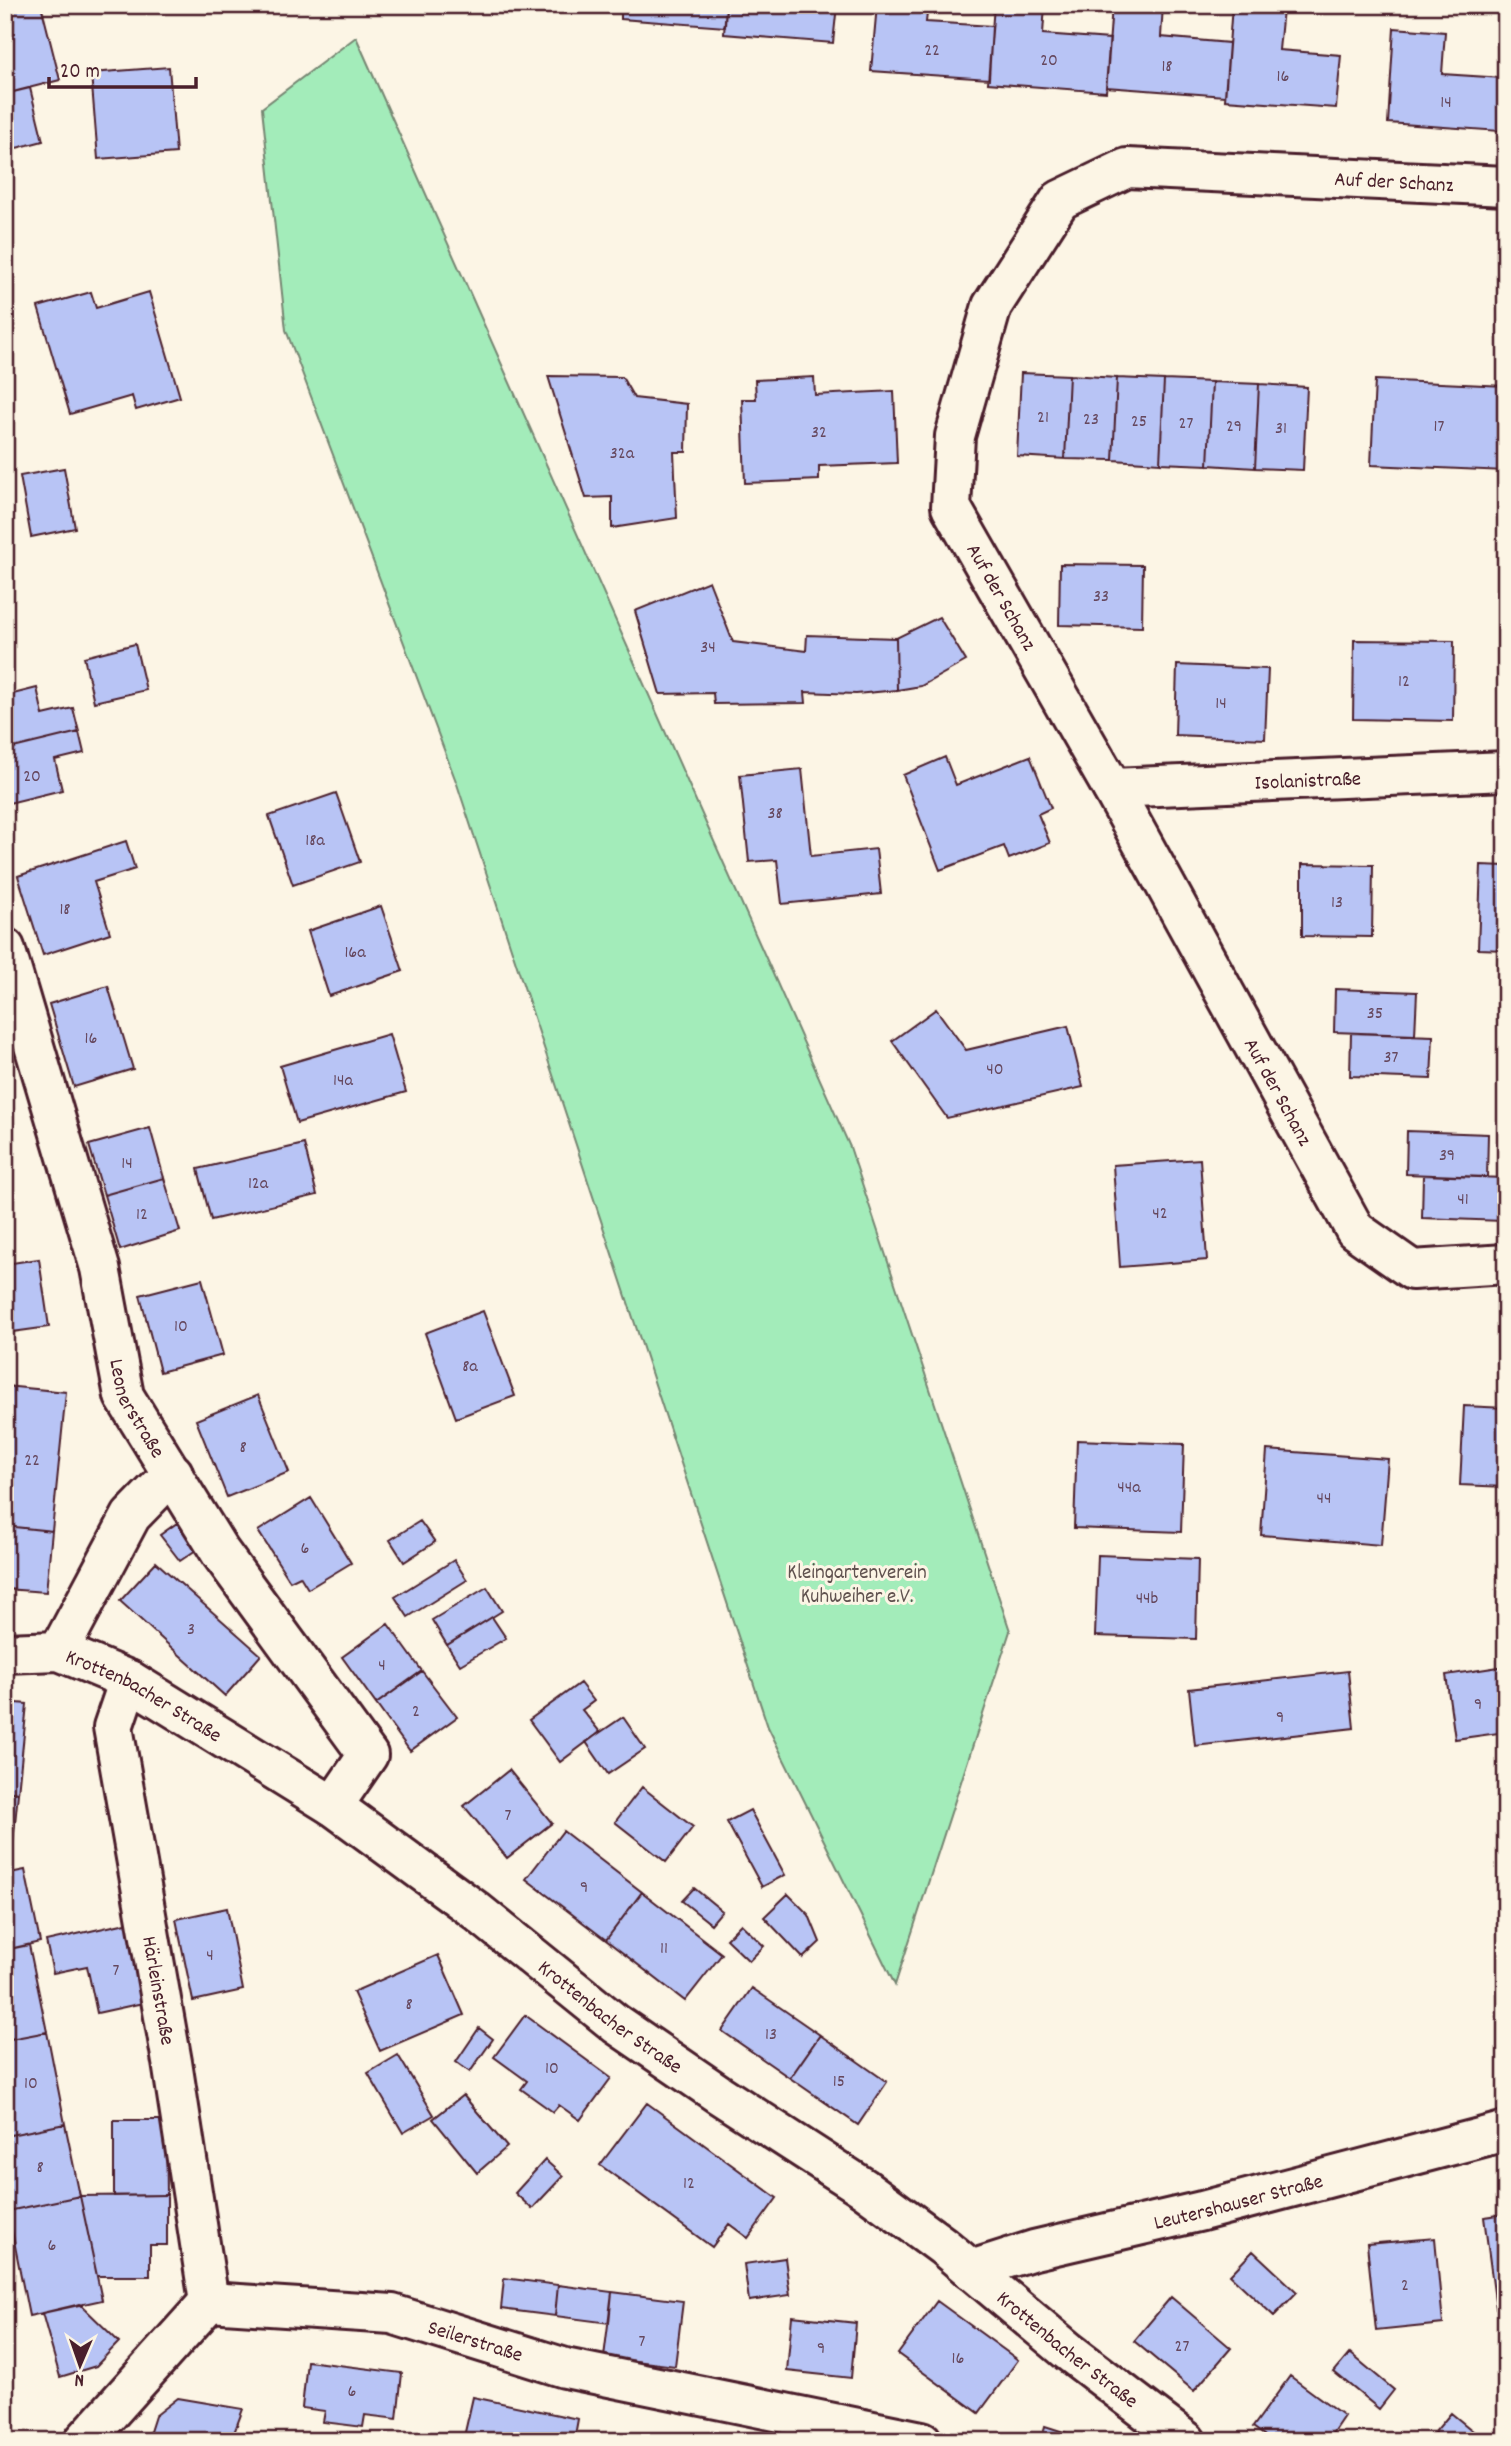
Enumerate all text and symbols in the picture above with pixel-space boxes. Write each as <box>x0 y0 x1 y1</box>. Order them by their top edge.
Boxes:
house number: 22 <box>924 39 940 64</box>
scale bar <box>49 46 196 90</box>
house number: 20 <box>1040 49 1058 74</box>
house number: 18 <box>1161 55 1173 80</box>
text: 20 m <box>60 58 100 88</box>
house number: 16 <box>1277 65 1289 90</box>
house number: 14 <box>1440 91 1452 116</box>
street label: Auf der Schanz <box>1334 166 1454 202</box>
house number: 21 <box>1037 406 1049 431</box>
house number: 23 <box>1083 408 1099 433</box>
house number: 25 <box>1131 410 1147 435</box>
house number: 27 <box>1179 412 1193 437</box>
house number: 29 <box>1226 415 1242 440</box>
house number: 17 <box>1434 415 1445 440</box>
house number: 31 <box>1275 417 1287 442</box>
house number: 32 <box>811 421 827 446</box>
house number: 32a <box>610 442 635 467</box>
street label: Auf der Schanz <box>957 539 1042 657</box>
house number: 33 <box>1093 585 1109 610</box>
house number: 34 <box>700 636 716 661</box>
house number: 12 <box>1398 670 1410 695</box>
house number: 14 <box>1215 692 1227 717</box>
house number: 20 <box>23 765 41 790</box>
street label: Isolanistraße <box>1254 765 1362 800</box>
house number: 38 <box>767 802 783 827</box>
house number: 18a <box>305 829 325 854</box>
house number: 13 <box>1331 891 1343 916</box>
house number: 18 <box>59 898 71 923</box>
house number: 16a <box>344 941 366 966</box>
house number: 35 <box>1367 1002 1383 1027</box>
house number: 16 <box>85 1027 97 1052</box>
street label: Auf der Schanz <box>1234 1033 1318 1152</box>
house number: 37 <box>1384 1046 1399 1071</box>
house number: 40 <box>986 1058 1004 1083</box>
house number: 14a <box>333 1069 353 1094</box>
house number: 39 <box>1439 1144 1455 1169</box>
house number: 14 <box>121 1152 133 1177</box>
house number: 12a <box>248 1172 269 1197</box>
house number: 41 <box>1457 1188 1469 1213</box>
house number: 42 <box>1152 1202 1168 1227</box>
house number: 12 <box>136 1203 148 1228</box>
house number: 10 <box>174 1315 188 1340</box>
house number: 8a <box>462 1355 478 1380</box>
street label: Leonerstraße <box>99 1357 171 1465</box>
house number: 8 <box>239 1436 247 1461</box>
house number: 22 <box>24 1449 40 1474</box>
house number: 44a <box>1117 1476 1141 1501</box>
house number: 44 <box>1317 1487 1331 1512</box>
house number: 6 <box>301 1537 309 1562</box>
park label: Kleingartenverein Kuhweiher e.V. <box>787 1559 927 1613</box>
house number: 44b <box>1136 1587 1159 1612</box>
house number: 3 <box>187 1618 195 1643</box>
street label: Krottenbacher Straße <box>60 1643 227 1752</box>
house number: 4 <box>378 1654 386 1679</box>
house number: 9 <box>1474 1693 1482 1718</box>
house number: 2 <box>412 1700 420 1725</box>
house number: 9 <box>1276 1706 1284 1731</box>
house number: 7 <box>505 1804 512 1829</box>
house number: 9 <box>580 1876 588 1901</box>
street label: Härleinstraße <box>132 1934 181 2048</box>
house number: 11 <box>660 1937 668 1962</box>
house number: 4 <box>206 1944 214 1969</box>
street label: Krottenbacher Straße <box>530 1954 687 2083</box>
house number: 7 <box>113 1959 120 1984</box>
house number: 8 <box>405 1993 413 2018</box>
house number: 13 <box>765 2023 777 2048</box>
house number: 10 <box>545 2057 559 2082</box>
house number: 15 <box>833 2070 845 2095</box>
house number: 10 <box>24 2072 38 2097</box>
house number: 8 <box>36 2156 44 2181</box>
street label: Leutershauser Straße <box>1151 2168 1327 2240</box>
house number: 12 <box>683 2172 695 2197</box>
house number: 6 <box>48 2234 56 2259</box>
house number: 2 <box>1401 2274 1409 2299</box>
street label: Krottenbacher Straße <box>989 2285 1143 2417</box>
street label: Seilerstraße <box>424 2314 526 2372</box>
north arrow <box>46 2330 116 2400</box>
house number: 7 <box>639 2330 646 2355</box>
house number: 27 <box>1175 2335 1189 2360</box>
house number: 9 <box>817 2337 825 2362</box>
house number: 16 <box>952 2347 964 2372</box>
text: N <box>74 2365 85 2392</box>
house number: 6 <box>348 2380 356 2405</box>

